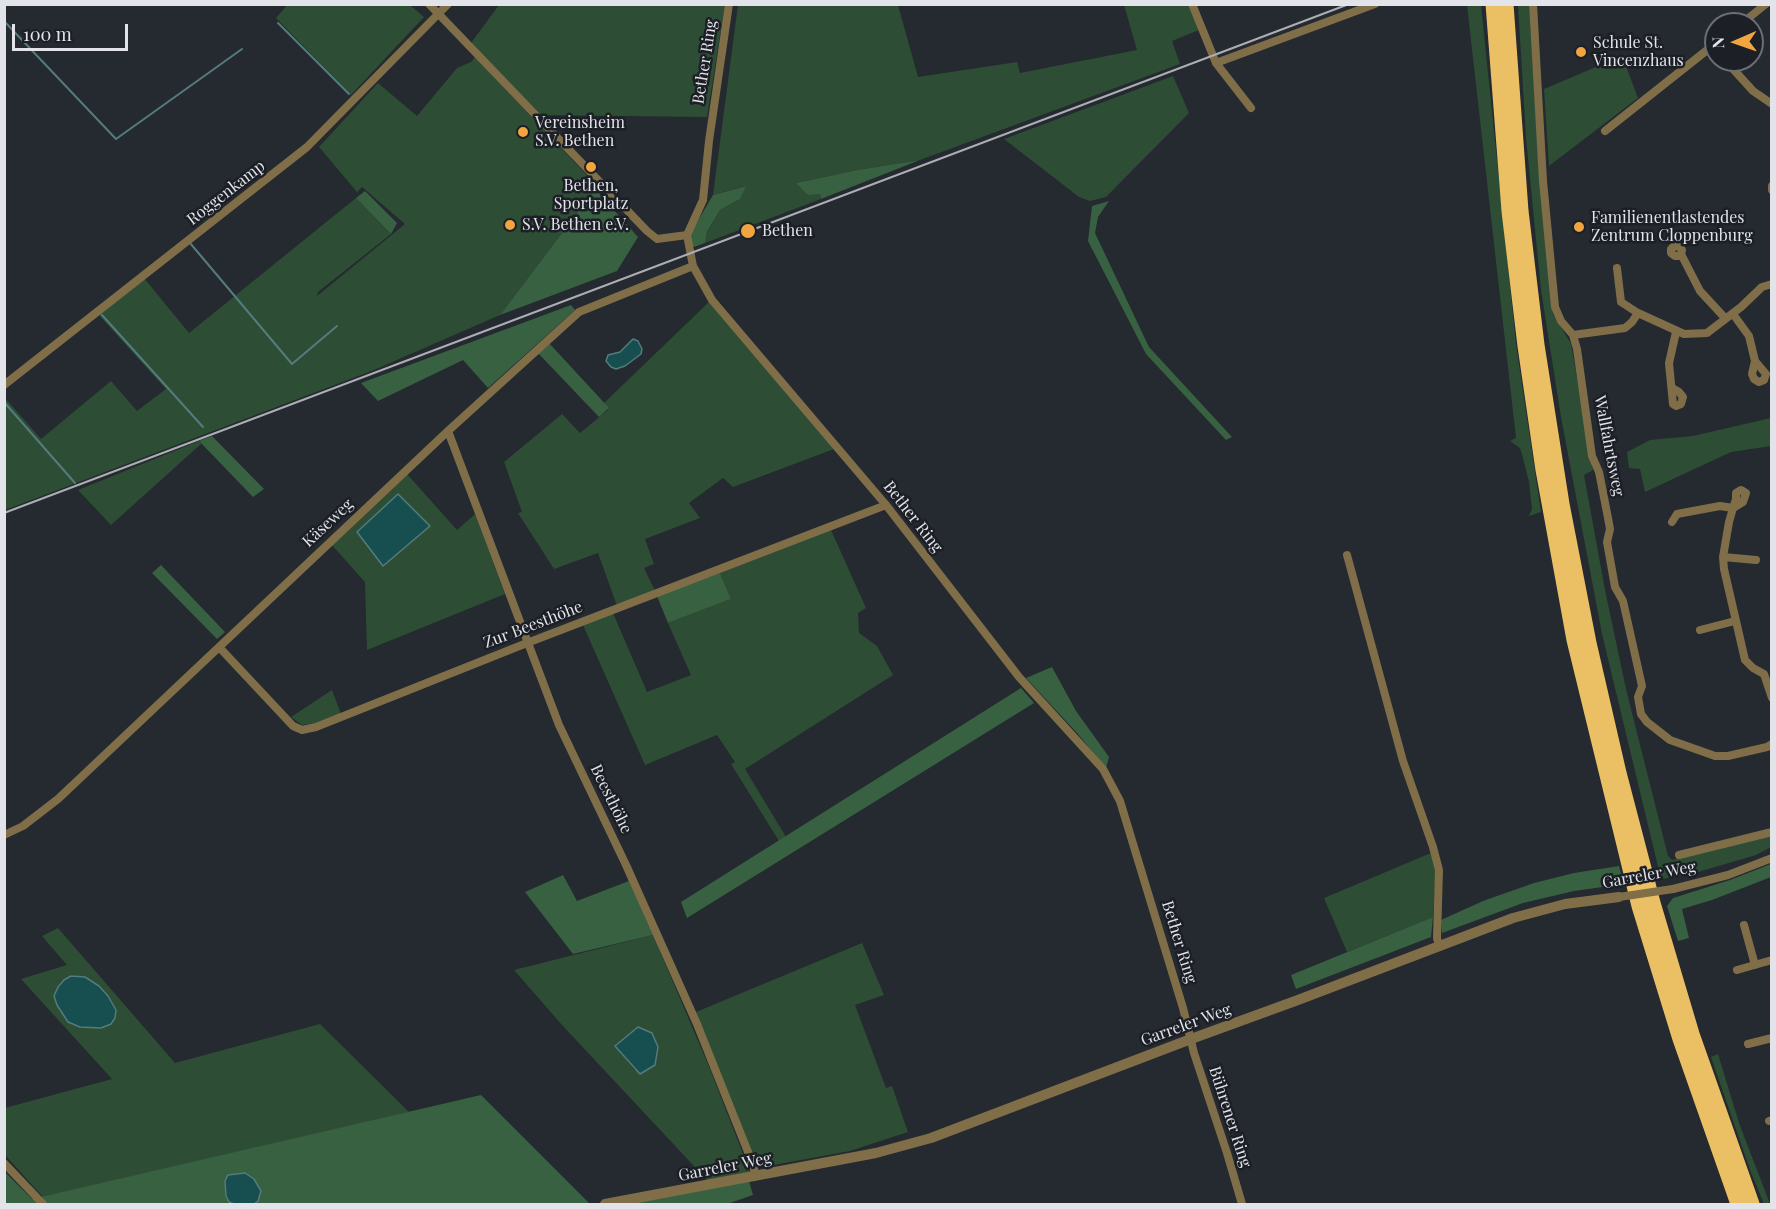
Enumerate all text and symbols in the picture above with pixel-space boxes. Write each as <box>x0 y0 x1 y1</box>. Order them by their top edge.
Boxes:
scale bar <box>15 12 130 50</box>
north arrow <box>1704 12 1764 72</box>
street label: Bether Ring <box>689 18 721 106</box>
text: 100 m <box>23 22 72 46</box>
place label: Schule St. Vincenzhaus <box>1593 33 1684 71</box>
text: N <box>1707 36 1728 49</box>
marker: Schule St. Vincenzhaus <box>1574 45 1588 59</box>
place label: Vereinsheim S.V. Bethen <box>535 113 625 151</box>
marker: Vereinsheim S.V. Bethen <box>516 125 530 139</box>
street label: Roggenkamp <box>183 157 269 229</box>
marker: Bethen, Sportplatz <box>584 160 598 174</box>
place label: Bethen, Sportplatz <box>554 176 628 214</box>
place label: Familienentlastendes Zentrum Cloppenburg <box>1591 208 1753 246</box>
place label: S.V. Bethen e.V. <box>522 215 629 235</box>
marker: S.V. Bethen e.V. <box>503 218 517 232</box>
marker: Familienentlastendes Zentrum Cloppenburg <box>1572 220 1586 234</box>
place label: Bethen <box>762 221 813 241</box>
marker: Bethen <box>739 222 757 240</box>
street label: Wallfahrtsweg <box>1590 394 1628 498</box>
street label: Bether Ring <box>879 478 947 556</box>
street label: Käseweg <box>299 495 357 551</box>
street label: Zur Beesthöhe <box>481 597 585 653</box>
street label: Beesthöhe <box>586 761 636 837</box>
street label: Garreler Weg <box>1601 857 1697 893</box>
street label: Bether Ring <box>1157 898 1201 986</box>
street label: Garreler Weg <box>1138 1000 1234 1050</box>
street label: Bührener Ring <box>1205 1064 1255 1170</box>
street label: Garreler Weg <box>677 1149 773 1185</box>

